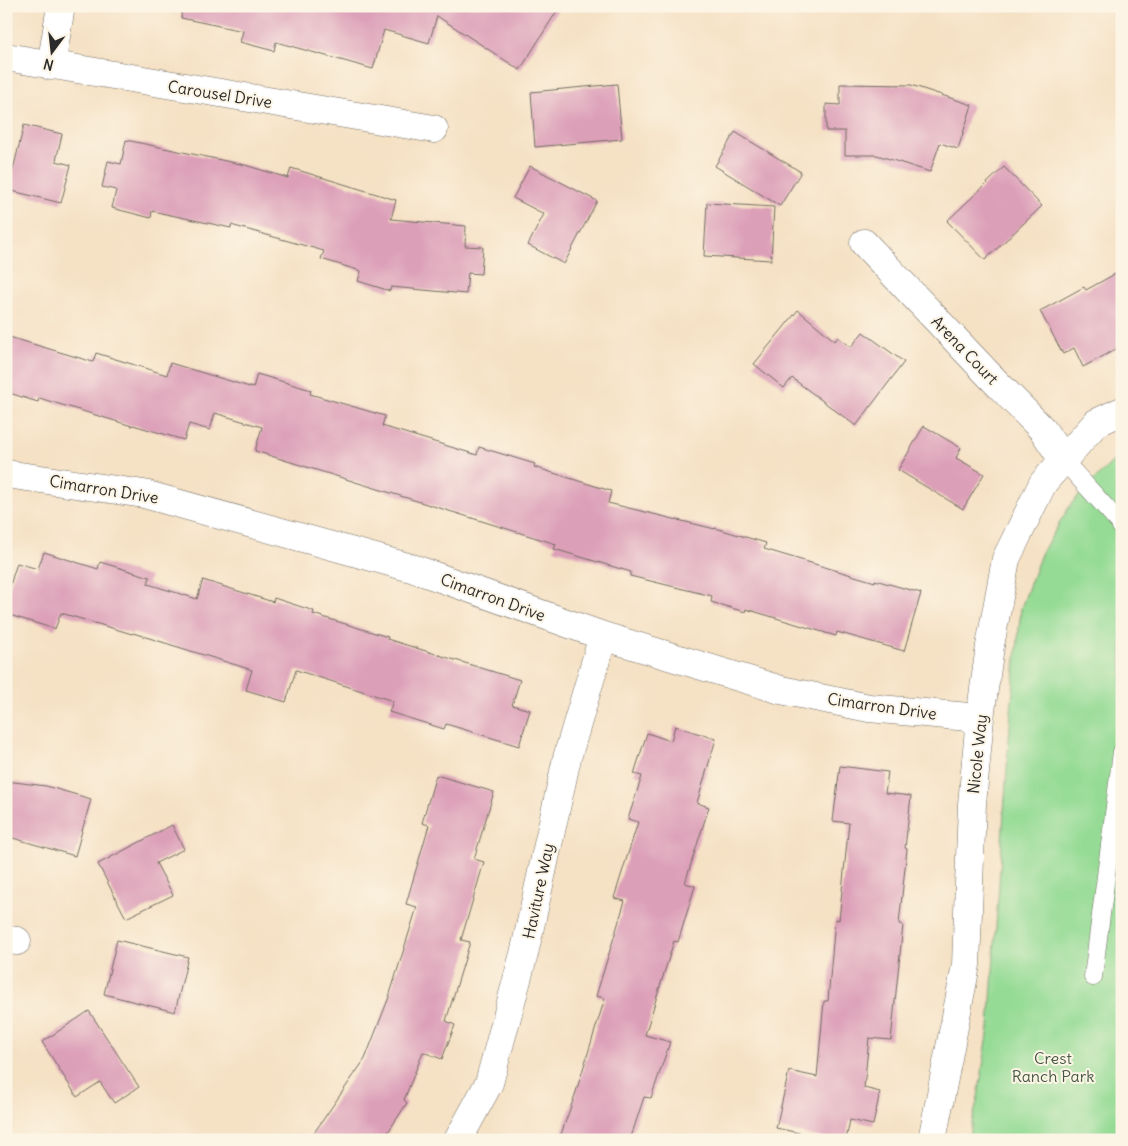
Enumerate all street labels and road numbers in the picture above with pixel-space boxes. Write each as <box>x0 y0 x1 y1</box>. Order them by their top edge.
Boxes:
street label: Carousel Drive <box>166 76 274 112</box>
street label: Arena Court <box>927 311 1003 389</box>
street label: Cimarron Drive <box>48 471 160 507</box>
street label: Cimarron Drive <box>438 569 548 625</box>
street label: Cimarron Drive <box>826 688 938 724</box>
street label: Nicole Way <box>963 713 991 795</box>
street label: Haviture Way <box>518 841 558 941</box>

